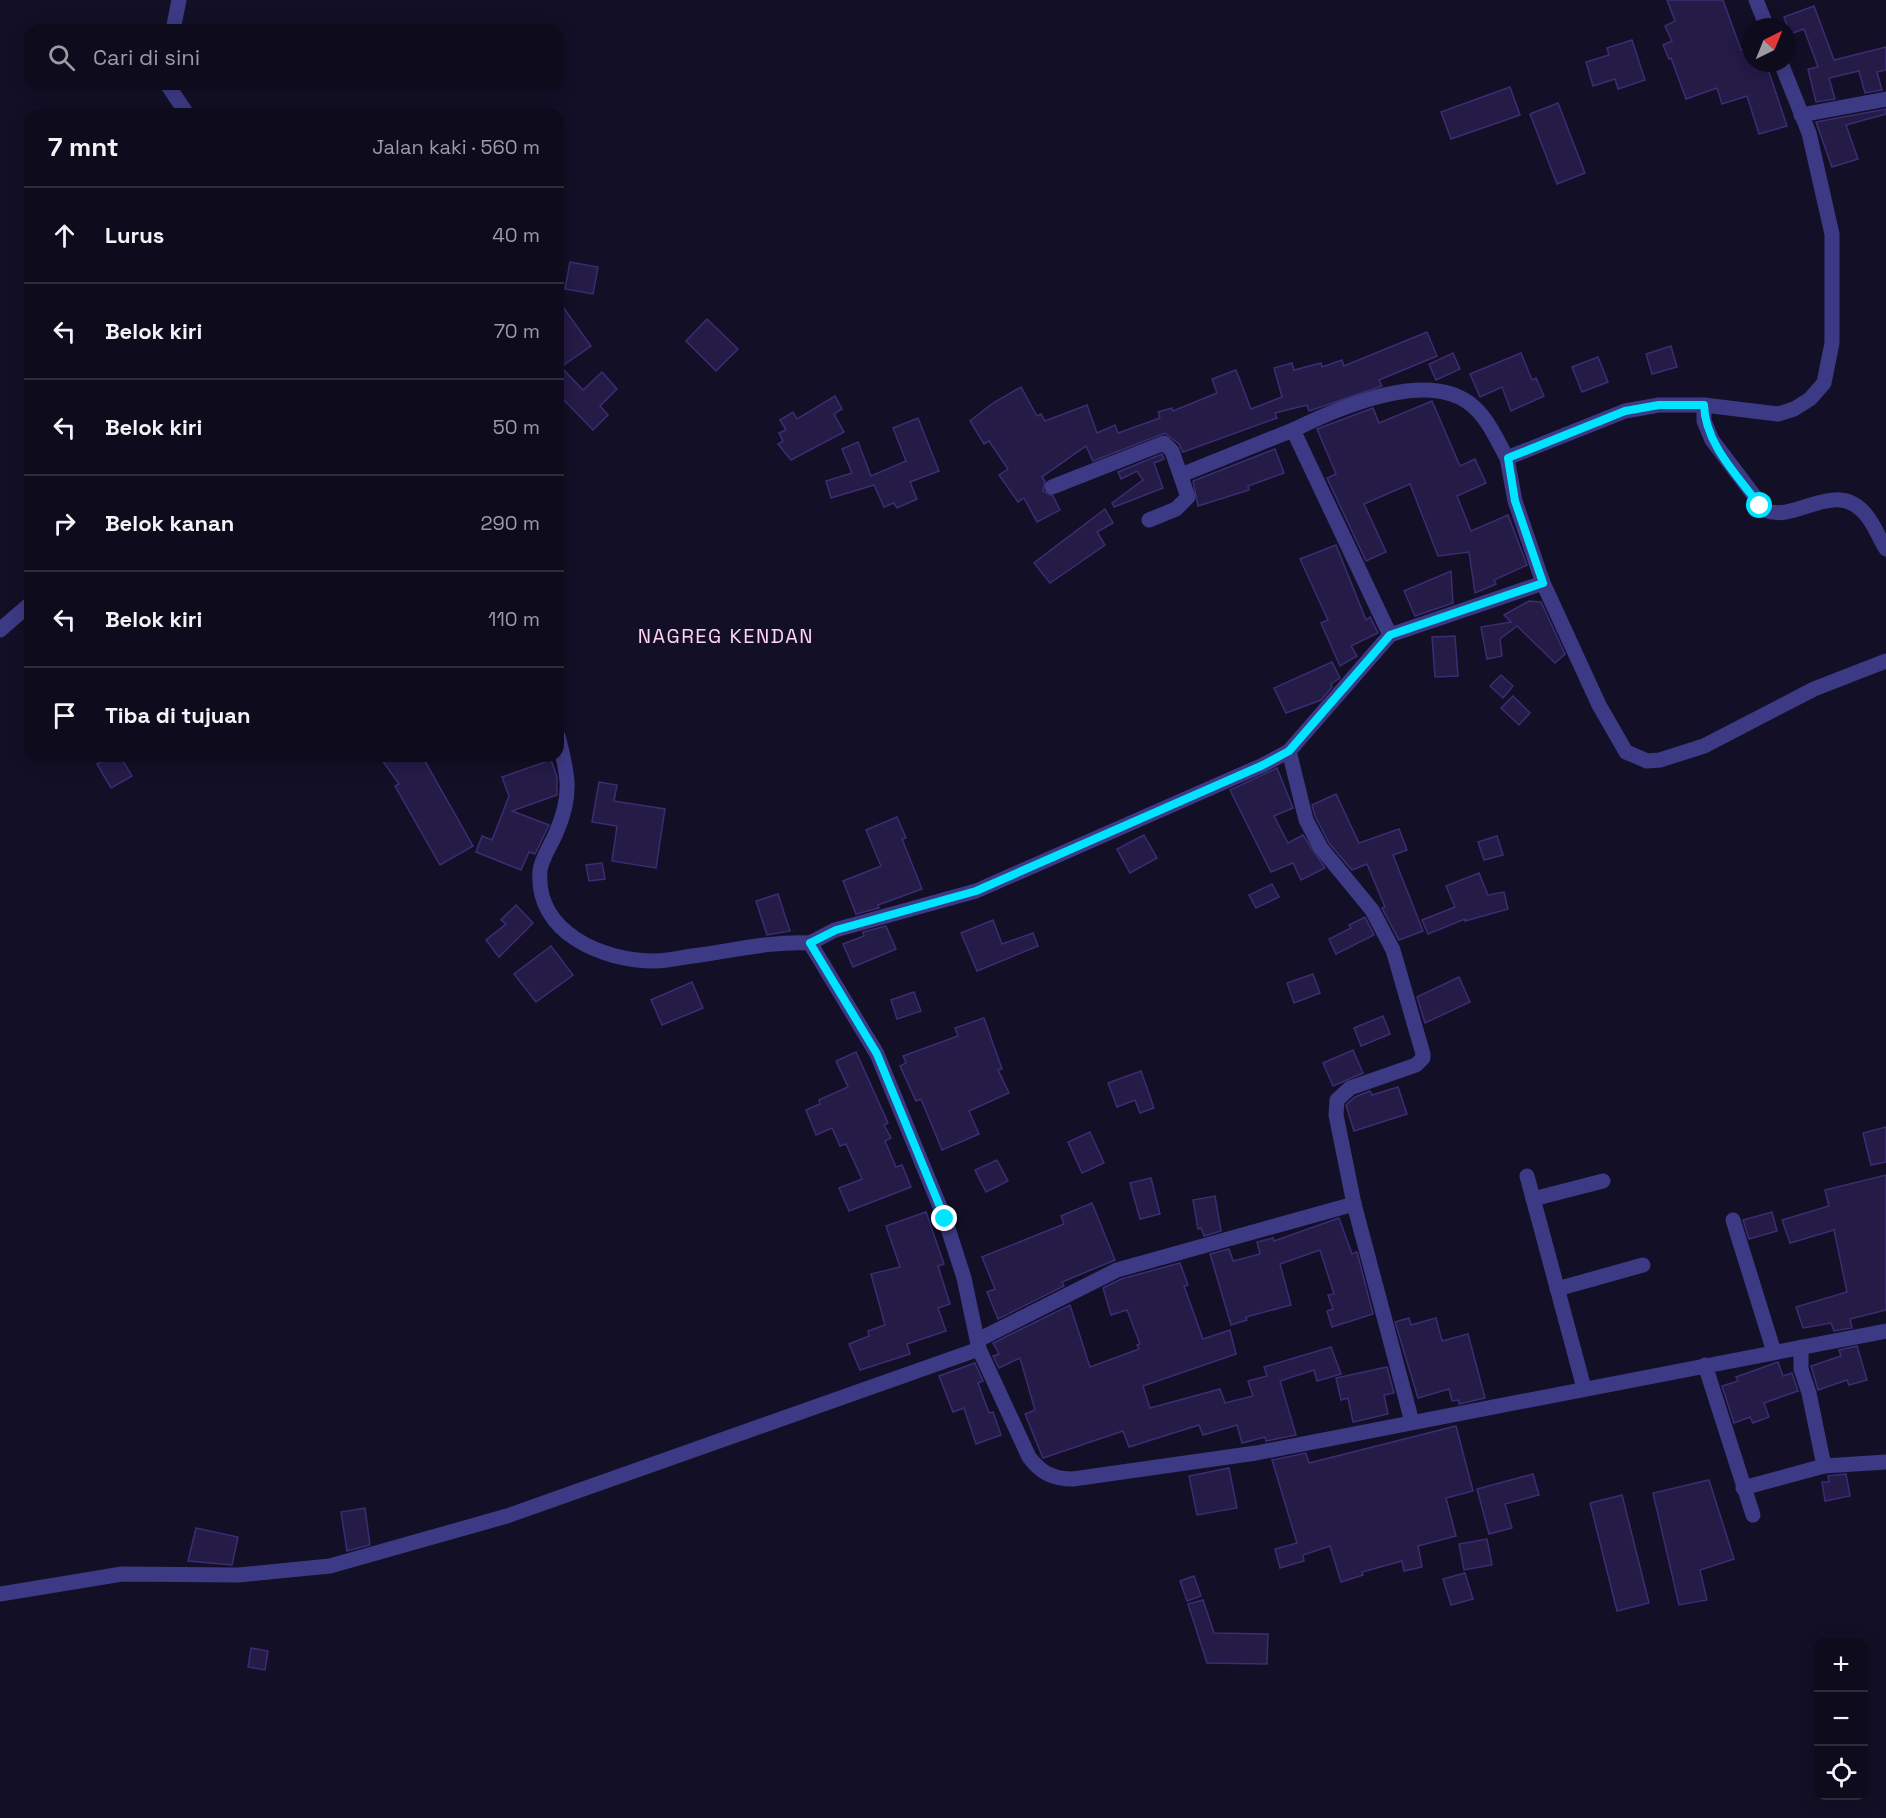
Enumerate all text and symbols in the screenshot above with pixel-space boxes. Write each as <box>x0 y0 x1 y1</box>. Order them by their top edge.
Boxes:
north arrow <box>1742 18 1796 72</box>
search box <box>24 24 564 90</box>
icon: search <box>45 41 78 74</box>
text: Cari di sini <box>93 43 200 71</box>
text: 7 mnt <box>48 130 119 164</box>
text: Jalan kaki · 560 m <box>372 134 540 160</box>
icon: ahead <box>48 219 81 252</box>
text: Lurus <box>105 221 164 249</box>
text: 40 m <box>492 222 540 248</box>
icon: left <box>48 315 81 348</box>
text: Belok kiri <box>105 317 202 345</box>
text: 70 m <box>494 318 540 344</box>
icon: left <box>48 411 81 444</box>
text: Belok kiri <box>105 413 202 441</box>
text: 50 m <box>493 414 540 440</box>
route start <box>1746 492 1772 518</box>
icon: right <box>48 507 81 540</box>
text: Belok kanan <box>105 509 234 537</box>
text: 290 m <box>481 510 540 536</box>
icon: left <box>48 603 81 636</box>
text: Belok kiri <box>105 605 202 633</box>
text: 110 m <box>488 606 540 632</box>
district label: NAGREG KENDAN <box>638 623 814 649</box>
icon: arrive <box>48 699 81 732</box>
text: Tiba di tujuan <box>105 701 251 729</box>
route end <box>931 1205 957 1231</box>
map controls <box>1814 1638 1868 1800</box>
button: + <box>1814 1638 1868 1692</box>
button: − <box>1814 1692 1868 1746</box>
button: locate <box>1814 1746 1868 1800</box>

